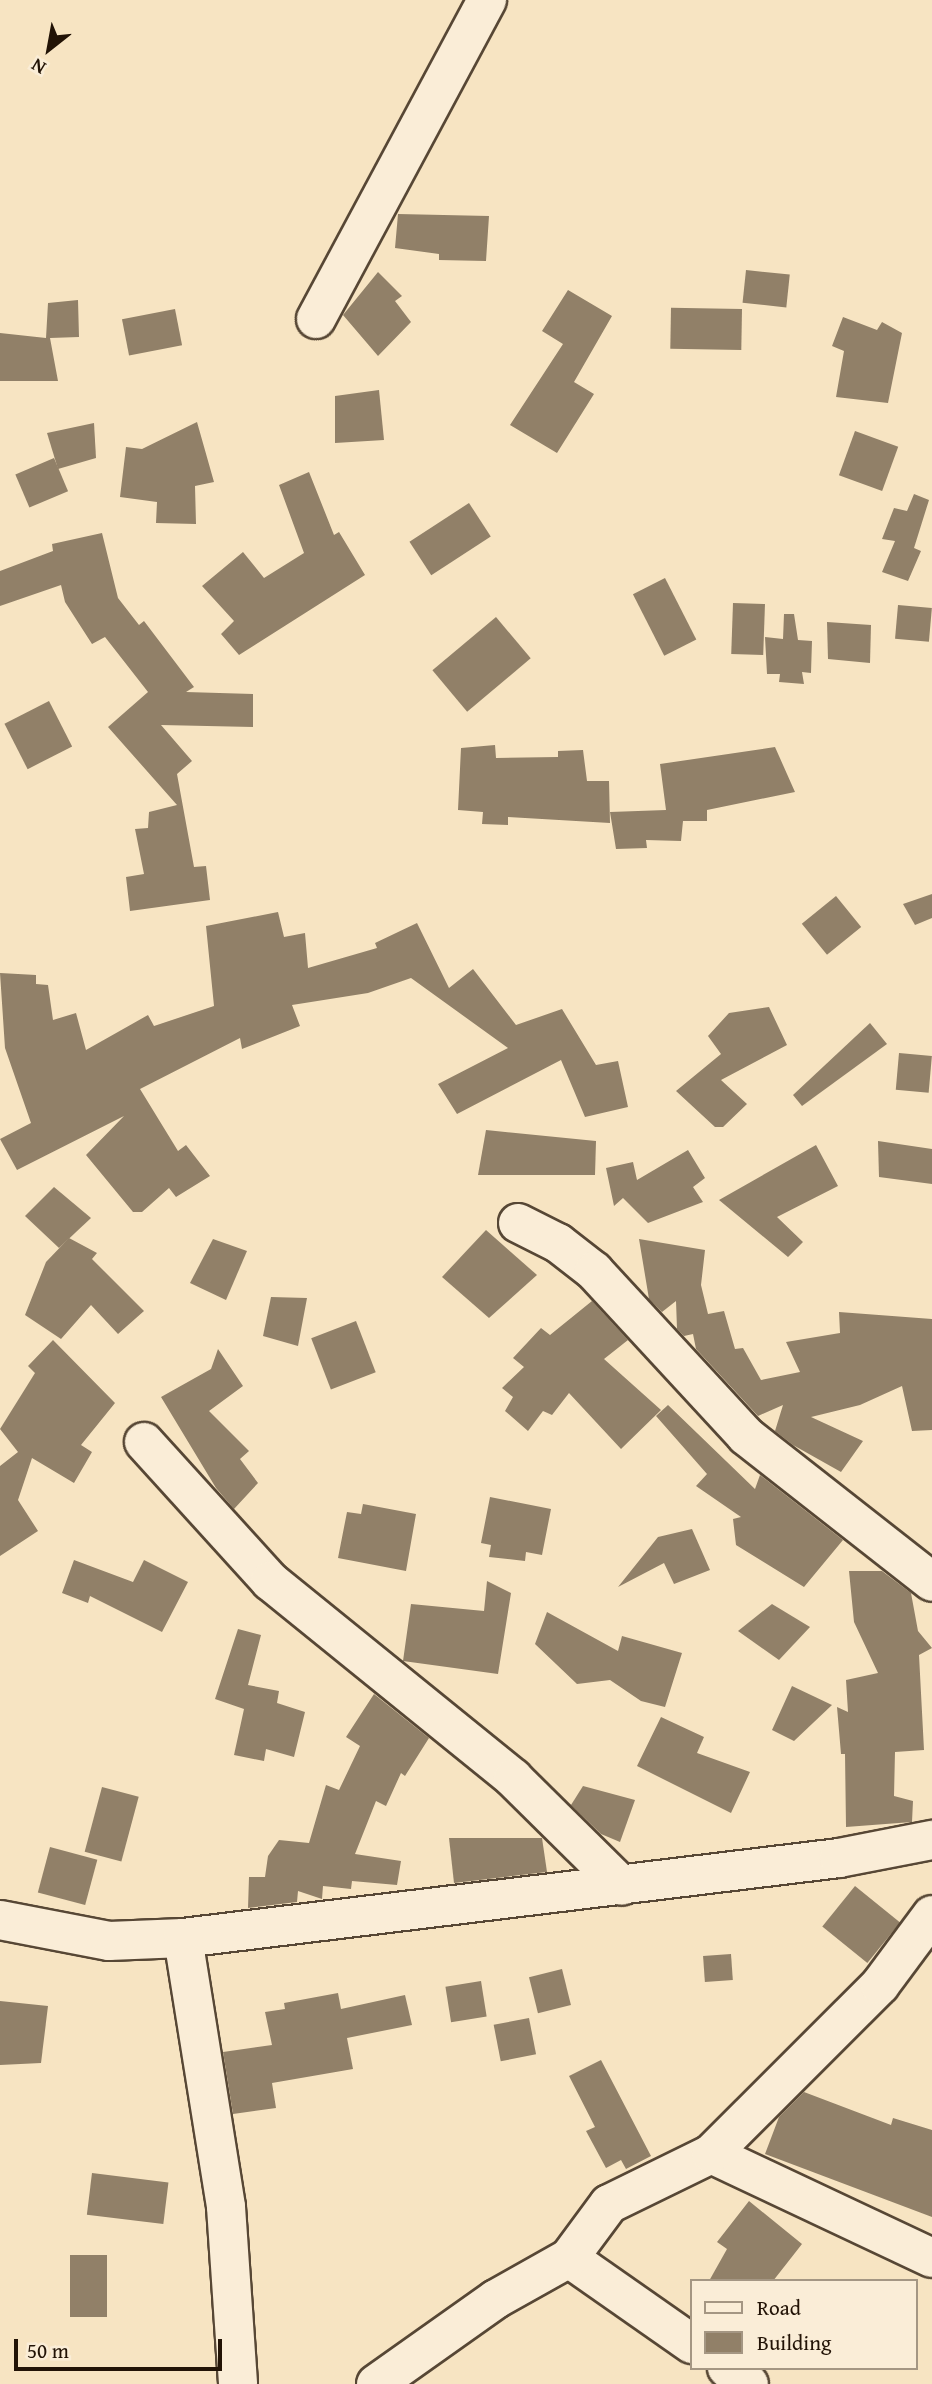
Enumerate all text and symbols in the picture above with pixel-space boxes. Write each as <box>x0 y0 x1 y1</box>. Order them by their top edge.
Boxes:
north arrow <box>14 14 84 84</box>
text: N <box>26 52 51 82</box>
legend <box>690 2279 918 2370</box>
text: Road <box>757 2292 801 2323</box>
scale bar <box>18 2324 226 2368</box>
text: Building <box>757 2327 831 2358</box>
text: 50 m <box>27 2335 69 2366</box>

